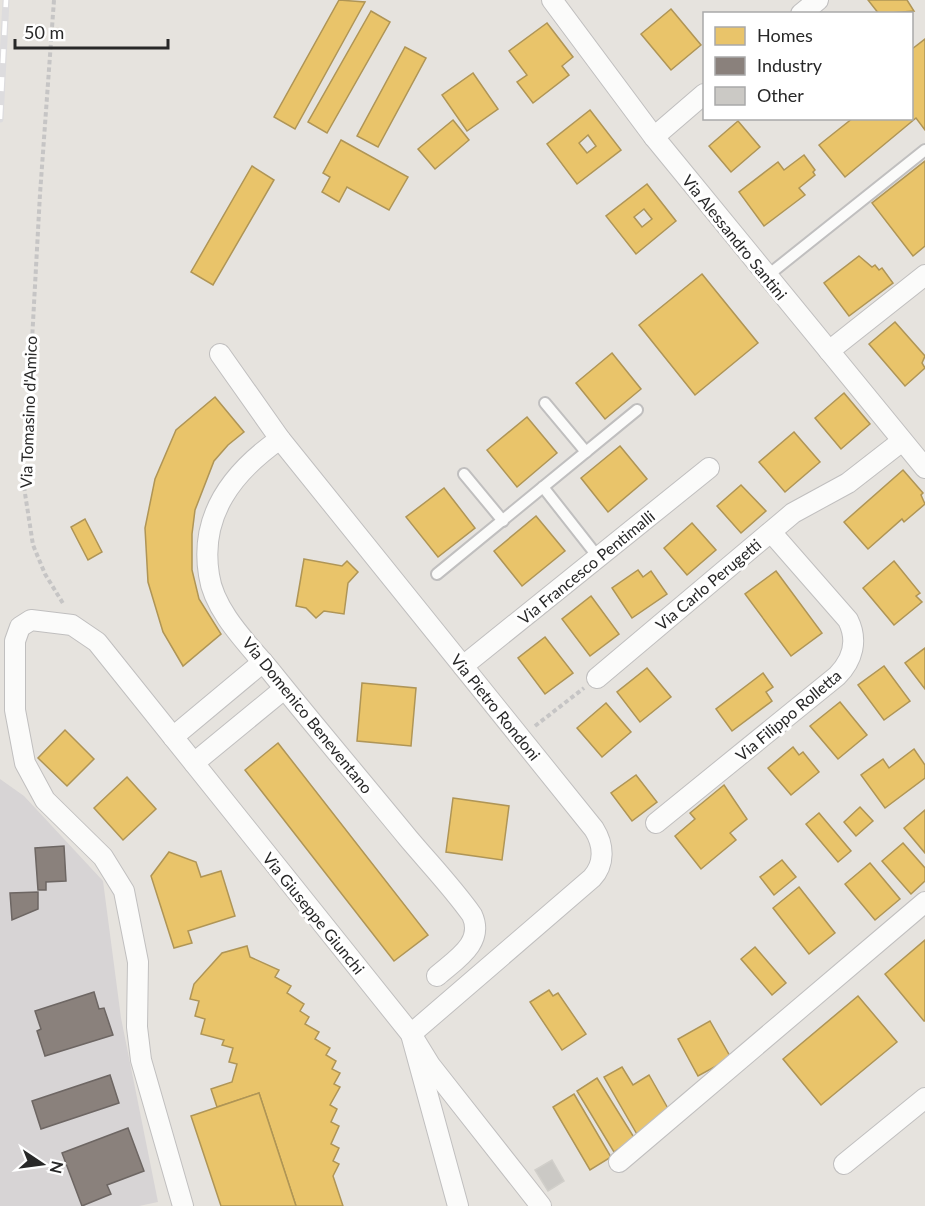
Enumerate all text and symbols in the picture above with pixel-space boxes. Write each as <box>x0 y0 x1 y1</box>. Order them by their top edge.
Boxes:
scale bar <box>15 12 168 50</box>
legend <box>703 12 913 120</box>
text: 50 m <box>24 21 64 43</box>
text: Homes <box>757 24 813 46</box>
text: Industry <box>757 54 823 76</box>
text: Other <box>757 84 804 106</box>
street label: Via Alessandro Santini <box>679 171 791 303</box>
street label: Via Tomasino d'Amico <box>16 335 40 489</box>
street label: Via Francesco Pentimalli <box>514 506 658 628</box>
street label: Via Carlo Perugetti <box>651 534 765 634</box>
street label: Via Domenico Beneventano <box>239 633 377 797</box>
street label: Via Pietro Rondoni <box>447 650 545 764</box>
street label: Via Filippo Rolletta <box>731 665 845 765</box>
street label: Via Giuseppe Giunchi <box>259 848 369 978</box>
north arrow <box>12 1134 72 1194</box>
text: N <box>46 1159 68 1176</box>

